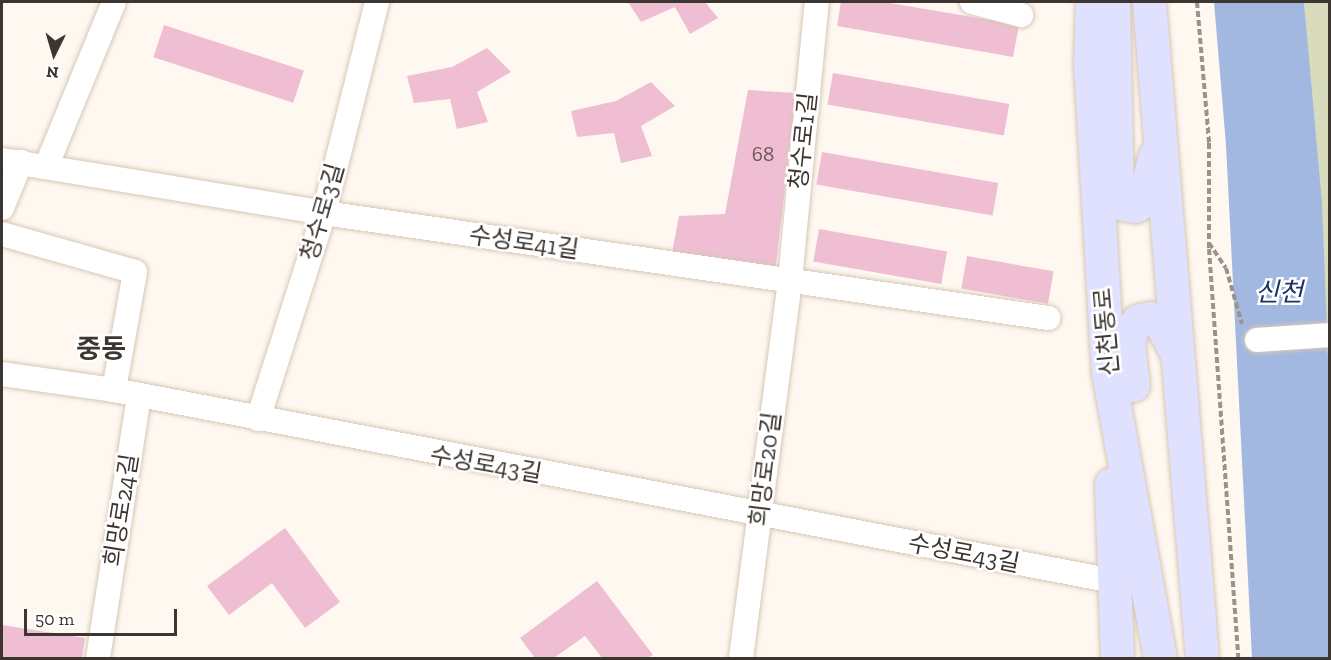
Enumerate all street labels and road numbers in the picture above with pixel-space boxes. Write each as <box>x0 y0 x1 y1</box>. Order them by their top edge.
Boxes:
street label: 청수로1길 <box>784 91 822 191</box>
street label: 청수로3길 <box>294 160 350 264</box>
street label: 수성로41길 <box>467 220 581 264</box>
street label: 신천동로 <box>1088 287 1124 377</box>
street label: 희망로20길 <box>744 410 786 528</box>
street label: 수성로43길 <box>428 440 544 488</box>
street label: 희망로24길 <box>98 452 144 568</box>
street label: 수성로43길 <box>906 528 1022 578</box>

